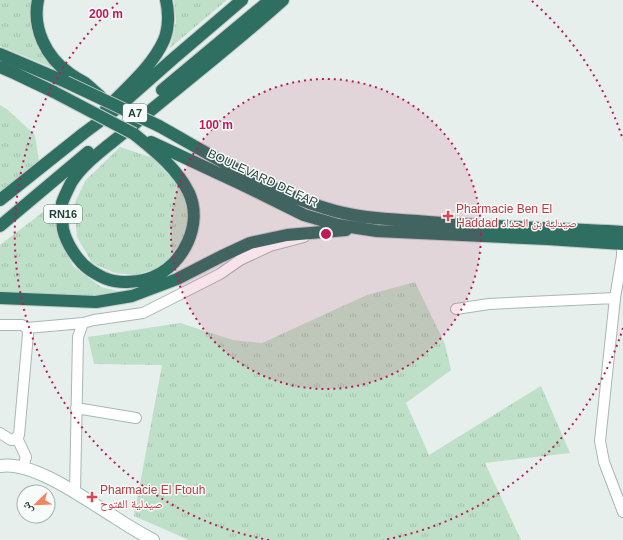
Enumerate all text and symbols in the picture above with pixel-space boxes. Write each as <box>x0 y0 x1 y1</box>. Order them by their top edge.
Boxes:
text: 200 m <box>89 7 123 21</box>
road number: A7 <box>123 104 147 122</box>
text: 100 m <box>199 118 233 132</box>
street label: BOULEVARD DE FAR <box>206 146 321 210</box>
place label: Pharmacie Ben El Haddad صيدلية بن الحداد <box>456 202 577 230</box>
road number: RN16 <box>44 205 82 223</box>
marker: Pharmacie Ben El Haddad صيدلية بن الحداد <box>443 211 453 221</box>
centre of rings <box>319 227 333 241</box>
place label: Pharmacie El Ftouh صيدلية الفتوح <box>100 483 205 511</box>
north arrow <box>16 484 56 524</box>
marker: Pharmacie El Ftouh صيدلية الفتوح <box>87 492 97 502</box>
text: ش <box>19 499 36 516</box>

